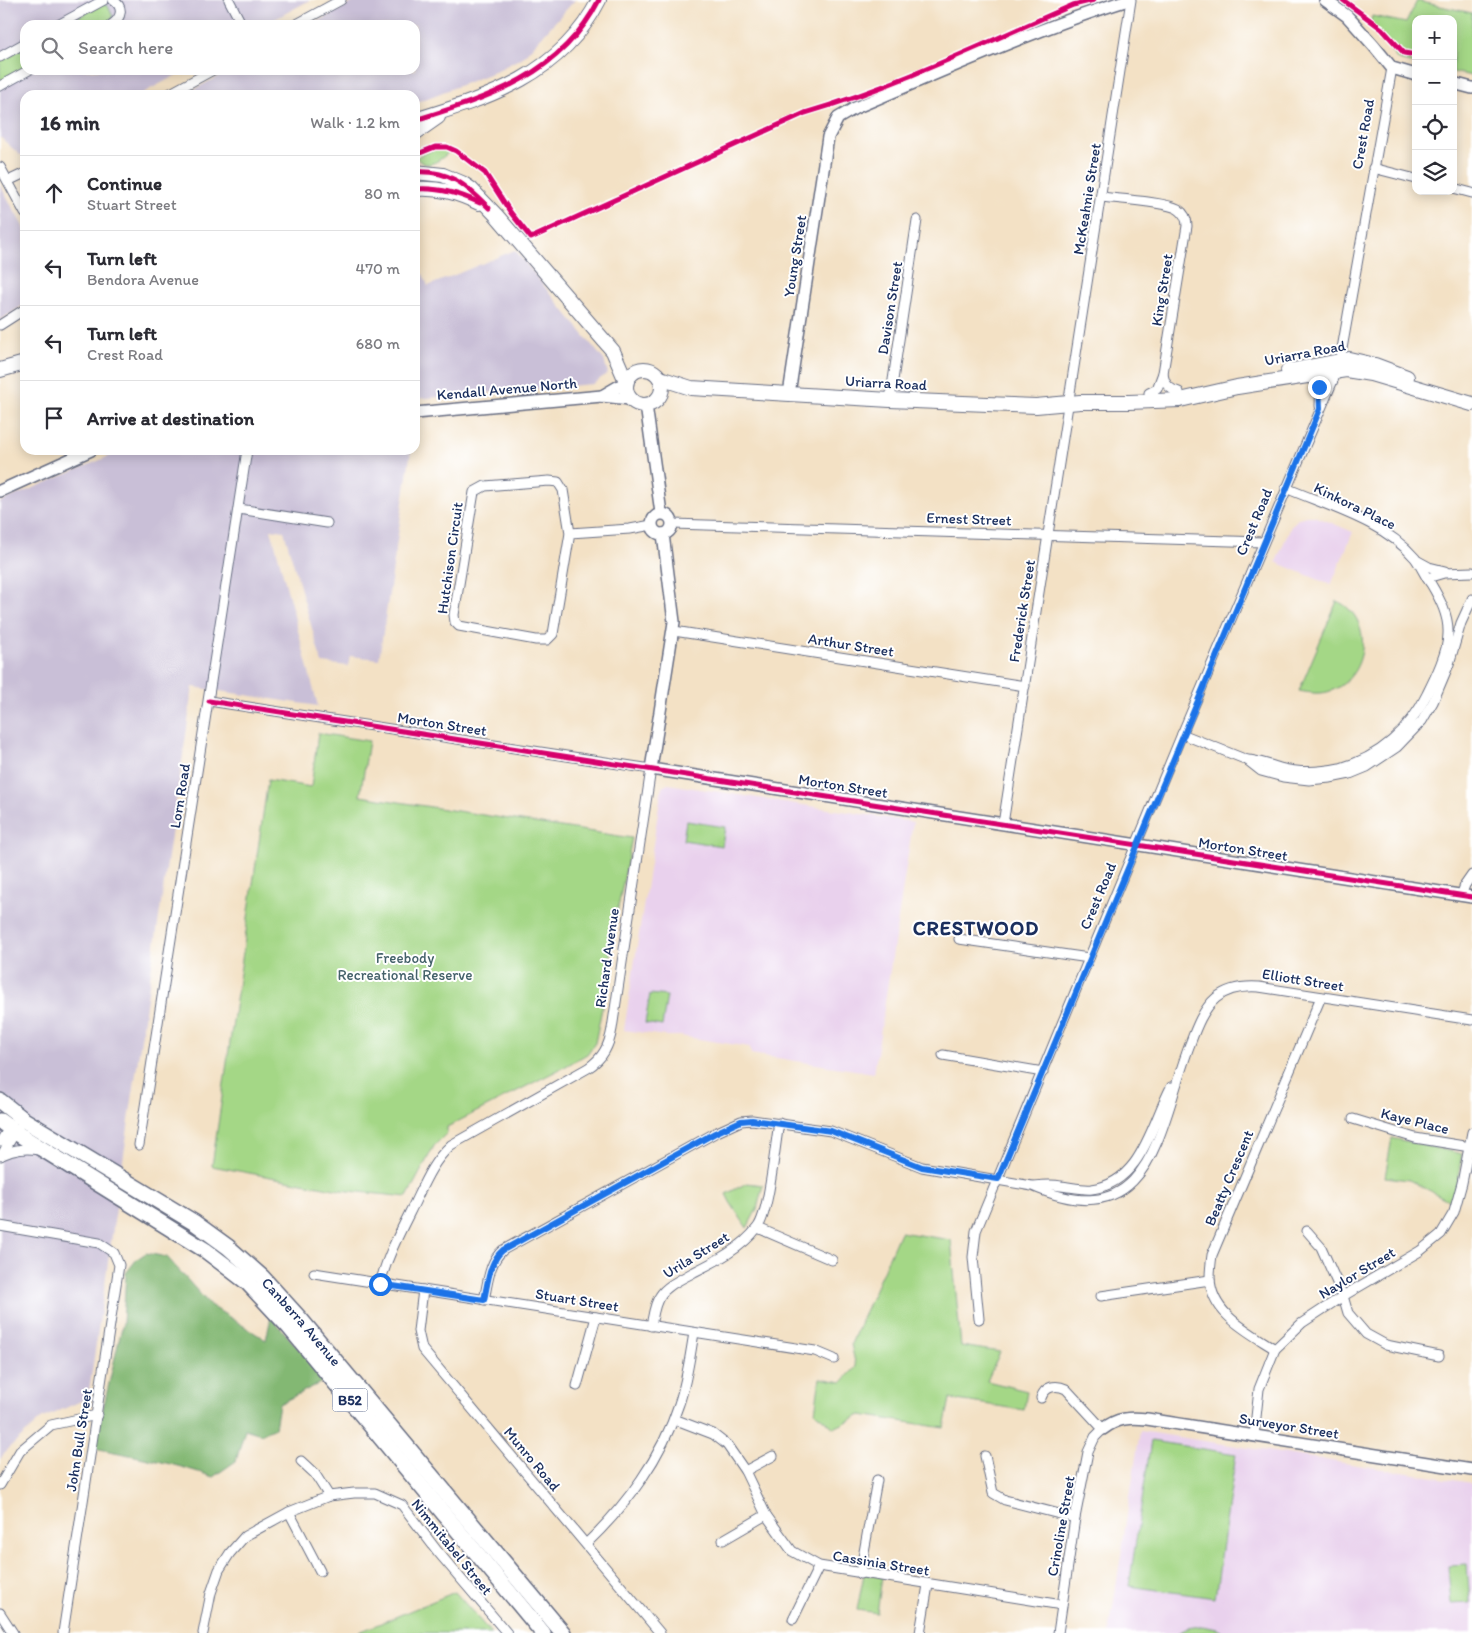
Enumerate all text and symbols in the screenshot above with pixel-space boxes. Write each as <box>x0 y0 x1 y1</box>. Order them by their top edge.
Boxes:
map controls <box>1412 15 1457 195</box>
button: + <box>1412 15 1457 60</box>
search box <box>20 20 420 75</box>
icon: search <box>38 34 66 62</box>
text: Search here <box>78 36 173 59</box>
button: − <box>1412 60 1457 105</box>
street label: Crest Road <box>1348 97 1378 171</box>
button: locate <box>1412 105 1457 150</box>
text: 16 min <box>40 110 100 135</box>
text: Walk · 1.2 km <box>310 113 400 132</box>
street label: McKeahnie Street <box>1069 141 1105 256</box>
button: layers <box>1412 150 1457 195</box>
text: Continue <box>87 172 162 195</box>
icon: ahead <box>40 179 68 207</box>
text: 80 m <box>364 184 400 203</box>
text: Stuart Street <box>87 195 177 214</box>
street label: Young Street <box>780 213 810 298</box>
text: Turn left <box>87 247 157 270</box>
street label: King Street <box>1147 252 1177 327</box>
icon: left <box>40 254 68 282</box>
text: 470 m <box>356 259 400 278</box>
street label: Davison Street <box>874 260 906 356</box>
text: Bendora Avenue <box>87 270 199 289</box>
text: Turn left <box>87 322 157 345</box>
icon: left <box>40 329 68 357</box>
text: 680 m <box>356 334 400 353</box>
street label: Uriarra Road <box>1263 336 1348 370</box>
text: Crest Road <box>87 345 163 364</box>
street label: Uriarra Road <box>844 372 928 394</box>
street label: Kendall Avenue North <box>436 374 578 404</box>
route end <box>1308 376 1331 399</box>
icon: arrive <box>40 404 68 432</box>
text: Arrive at destination <box>87 407 254 430</box>
street label: Kinkora Place <box>1311 478 1399 534</box>
street label: Crest Road <box>1232 485 1276 558</box>
street label: Hutchison Circuit <box>433 501 467 615</box>
street label: Ernest Street <box>926 509 1012 529</box>
street label: Frederick Street <box>1005 558 1039 664</box>
street label: Arthur Street <box>807 629 896 661</box>
street label: Morton Street <box>396 708 488 740</box>
street label: Lorn Road <box>166 762 194 830</box>
street label: Morton Street <box>797 770 889 802</box>
street label: Morton Street <box>1197 833 1289 865</box>
street label: Crest Road <box>1076 859 1120 932</box>
street label: Richard Avenue <box>591 907 623 1009</box>
district label: CRESTWOOD <box>913 916 1039 940</box>
park label: Freebody Recreational Reserve <box>338 949 472 984</box>
street label: Elliott Street <box>1261 965 1345 995</box>
street label: Kaye Place <box>1379 1104 1451 1138</box>
street label: Beatty Crescent <box>1201 1127 1257 1229</box>
street label: Urila Street <box>660 1227 733 1282</box>
street label: Naylor Street <box>1316 1243 1399 1303</box>
route start <box>369 1273 392 1296</box>
street label: Canberra Avenue <box>258 1274 345 1370</box>
street label: Stuart Street <box>534 1285 620 1316</box>
street label: John Bull Street <box>62 1387 96 1493</box>
road number: B52 <box>332 1388 368 1412</box>
street label: Surveyor Street <box>1238 1409 1340 1443</box>
street label: Munro Road <box>500 1423 564 1495</box>
street label: Crinoline Street <box>1043 1474 1079 1578</box>
street label: Nimmitabel Street <box>408 1495 497 1599</box>
street label: Cassinia Street <box>831 1546 931 1580</box>

